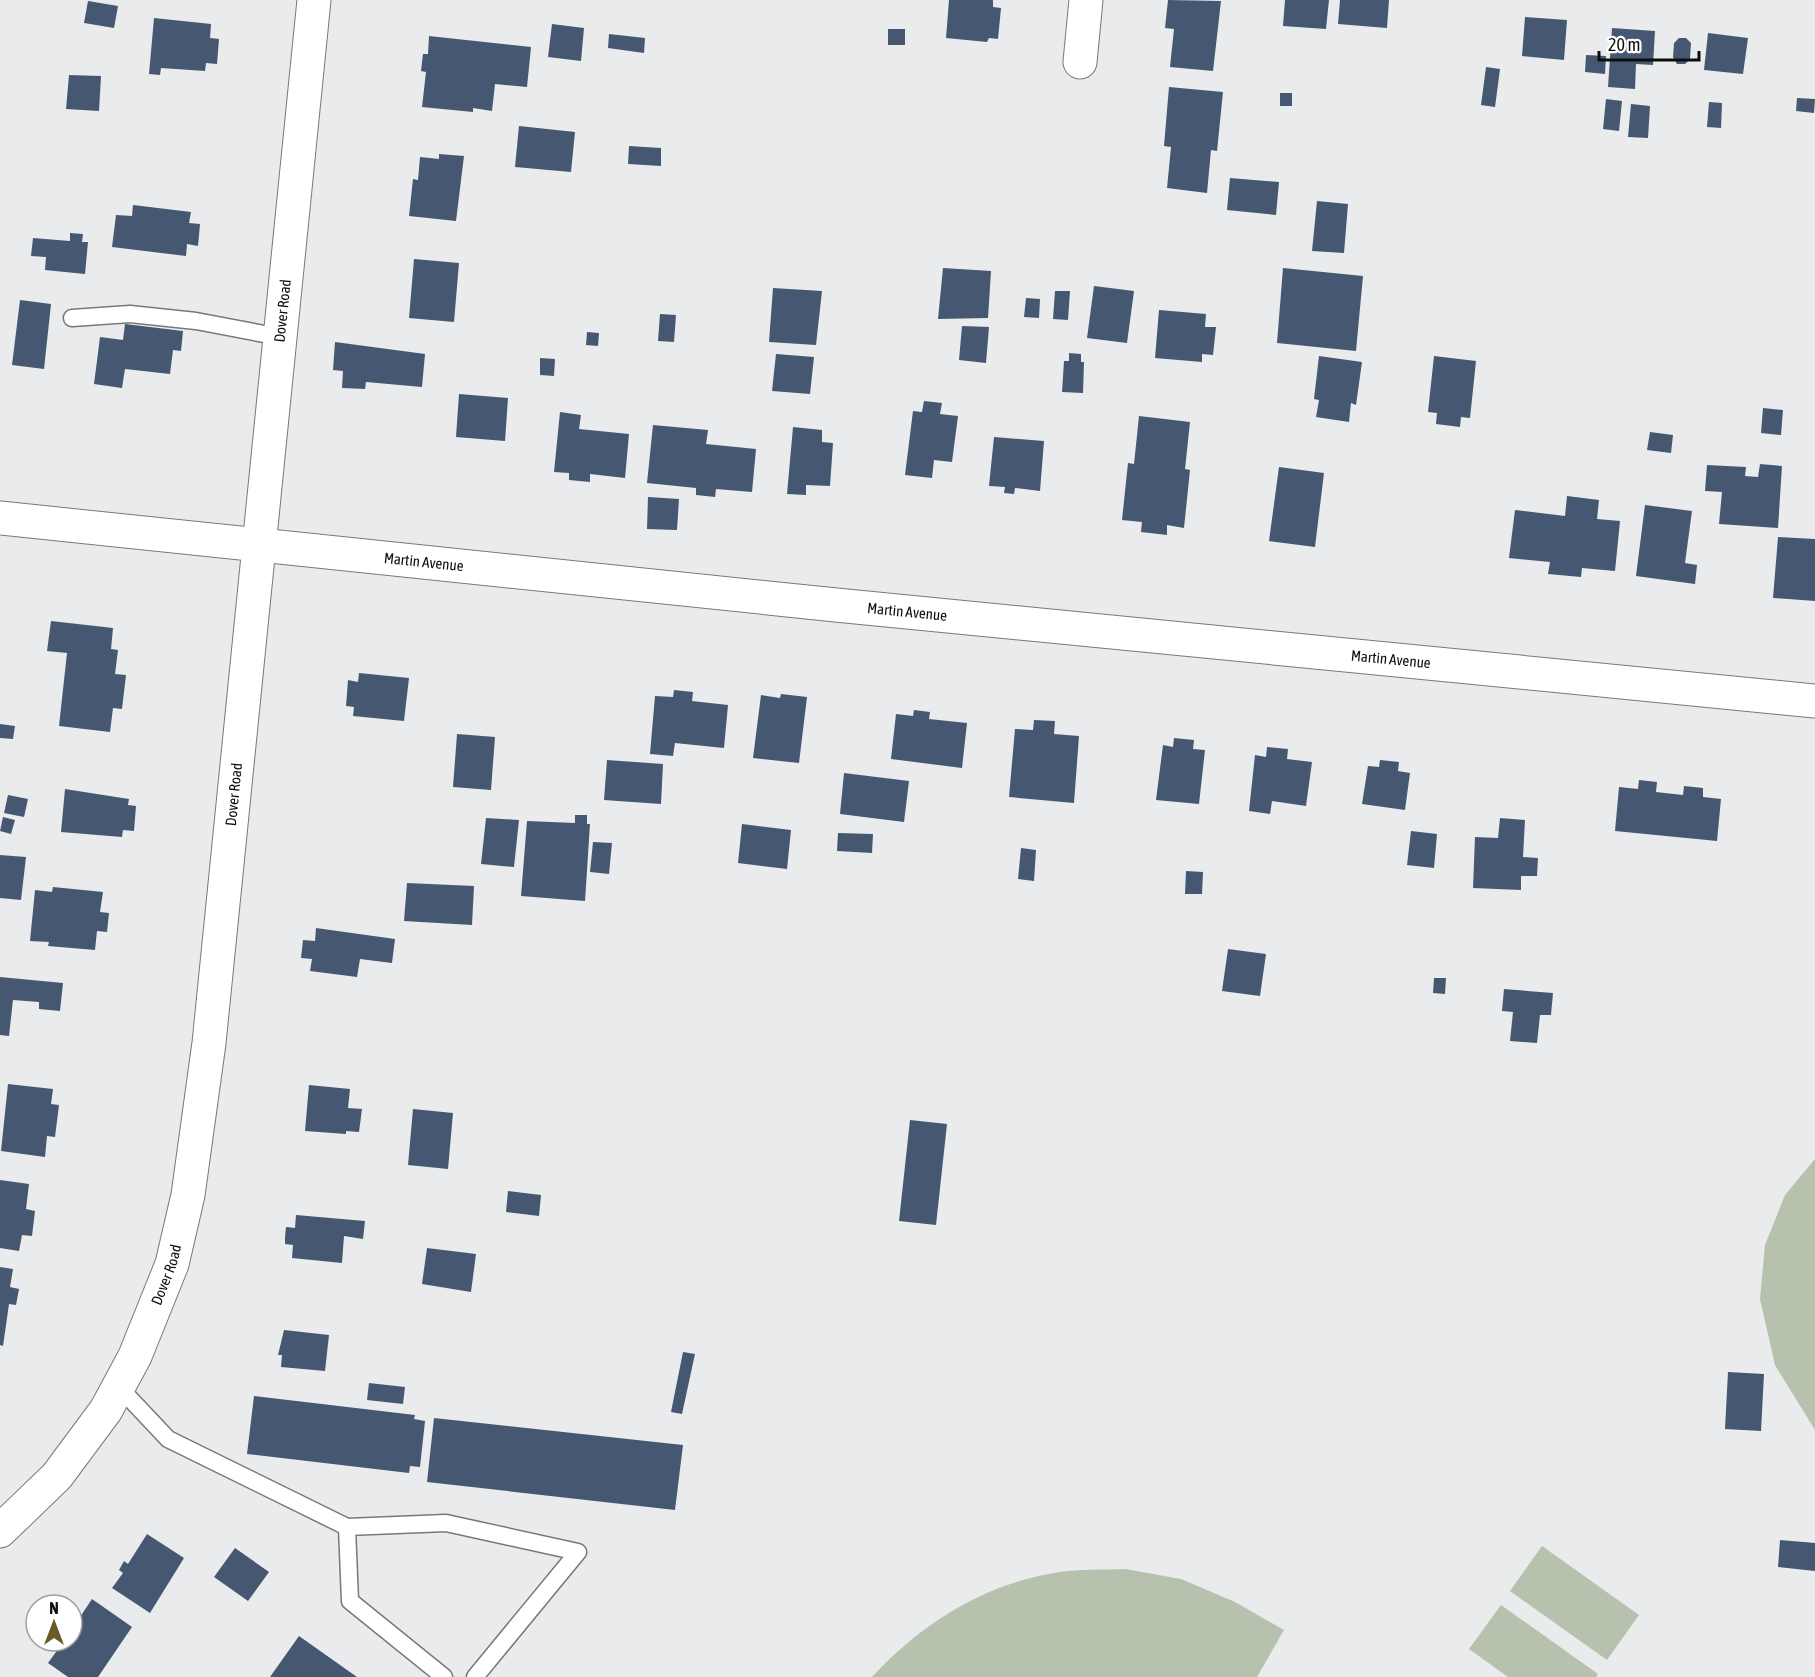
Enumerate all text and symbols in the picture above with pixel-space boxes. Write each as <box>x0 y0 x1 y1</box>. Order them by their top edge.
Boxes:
scale bar <box>1599 24 1700 62</box>
text: 20 m <box>1608 34 1640 55</box>
street label: Dover Road <box>271 278 294 343</box>
street label: Martin Avenue <box>383 549 465 574</box>
street label: Martin Avenue <box>867 599 948 624</box>
street label: Martin Avenue <box>1350 647 1432 671</box>
street label: Dover Road <box>222 762 245 827</box>
street label: Dover Road <box>147 1243 184 1307</box>
north arrow <box>24 1593 84 1653</box>
text: N <box>49 1599 59 1617</box>

